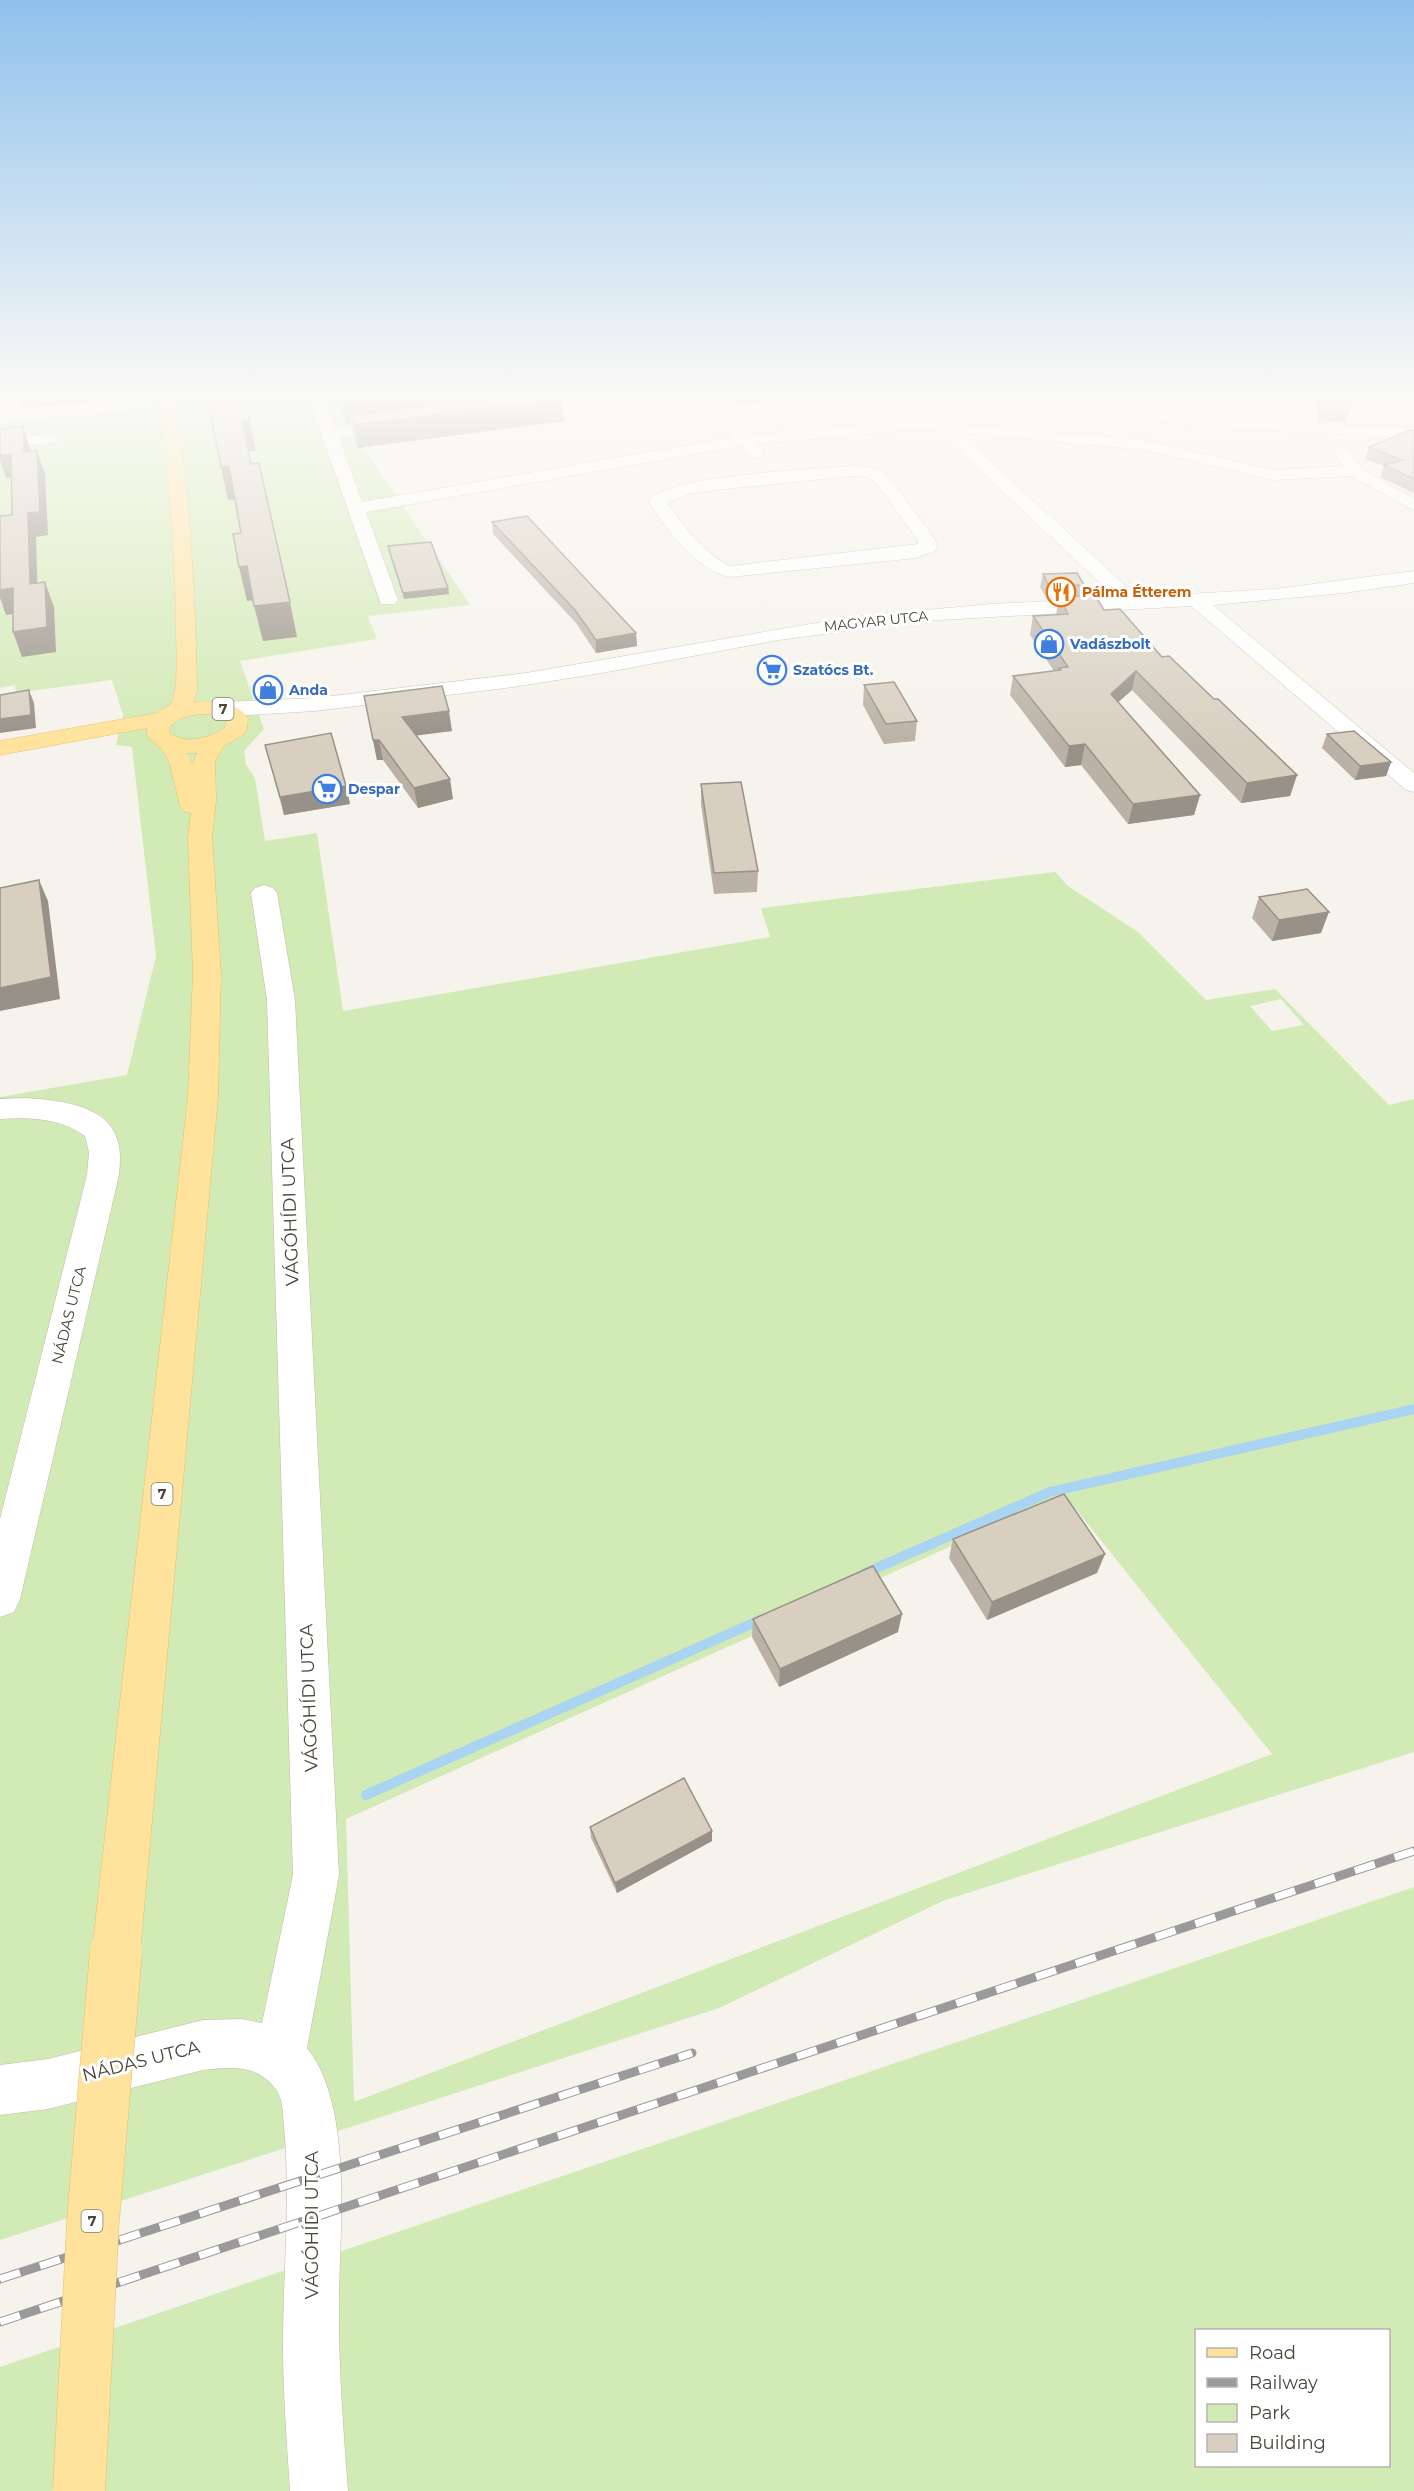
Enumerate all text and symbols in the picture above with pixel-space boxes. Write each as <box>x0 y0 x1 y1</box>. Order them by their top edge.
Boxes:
restaurant icon: Pálma Étterem <box>1045 576 1077 608</box>
place label: Pálma Étterem <box>1082 583 1192 601</box>
street label: MAGYAR UTCA <box>823 606 930 635</box>
shop icon: Vadászbolt <box>1033 628 1065 660</box>
place label: Vadászbolt <box>1069 635 1151 653</box>
supermarket icon: Szatócs Bt. <box>756 654 788 686</box>
place label: Szatócs Bt. <box>793 661 874 679</box>
shop icon: Anda <box>252 674 284 706</box>
place label: Anda <box>288 681 328 699</box>
road number: 7 <box>212 698 234 720</box>
supermarket icon: Despar <box>311 773 343 805</box>
place label: Despar <box>348 780 400 798</box>
street label: VÁGÓHÍDI UTCA <box>276 1137 304 1286</box>
street label: NÁDAS UTCA <box>47 1264 90 1366</box>
road number: 7 <box>152 1483 172 1505</box>
street label: VÁGÓHÍDI UTCA <box>295 1623 323 1772</box>
street label: NÁDAS UTCA <box>80 2036 202 2086</box>
street label: VÁGÓHÍDI UTCA <box>301 2151 323 2299</box>
road number: 7 <box>82 2210 103 2232</box>
legend <box>1195 2329 1390 2467</box>
text: Road <box>1249 2342 1296 2364</box>
text: Railway <box>1249 2372 1318 2394</box>
text: Park <box>1249 2402 1290 2424</box>
text: Building <box>1249 2432 1326 2454</box>

